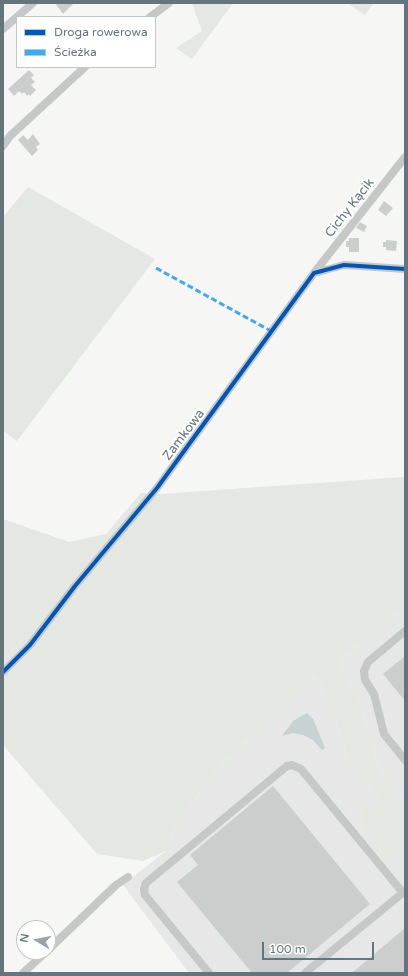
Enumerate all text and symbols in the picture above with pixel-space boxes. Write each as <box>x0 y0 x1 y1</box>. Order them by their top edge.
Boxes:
legend <box>16 16 156 68</box>
text: Droga rowerowa <box>54 25 148 39</box>
text: Ścieżka <box>54 45 97 59</box>
street label: Cichy Kącik <box>322 175 378 241</box>
street label: Zamkowa <box>160 406 208 464</box>
north arrow <box>16 920 56 960</box>
text: N <box>18 933 32 943</box>
scale bar <box>264 934 376 960</box>
text: 100 m <box>269 942 306 956</box>

